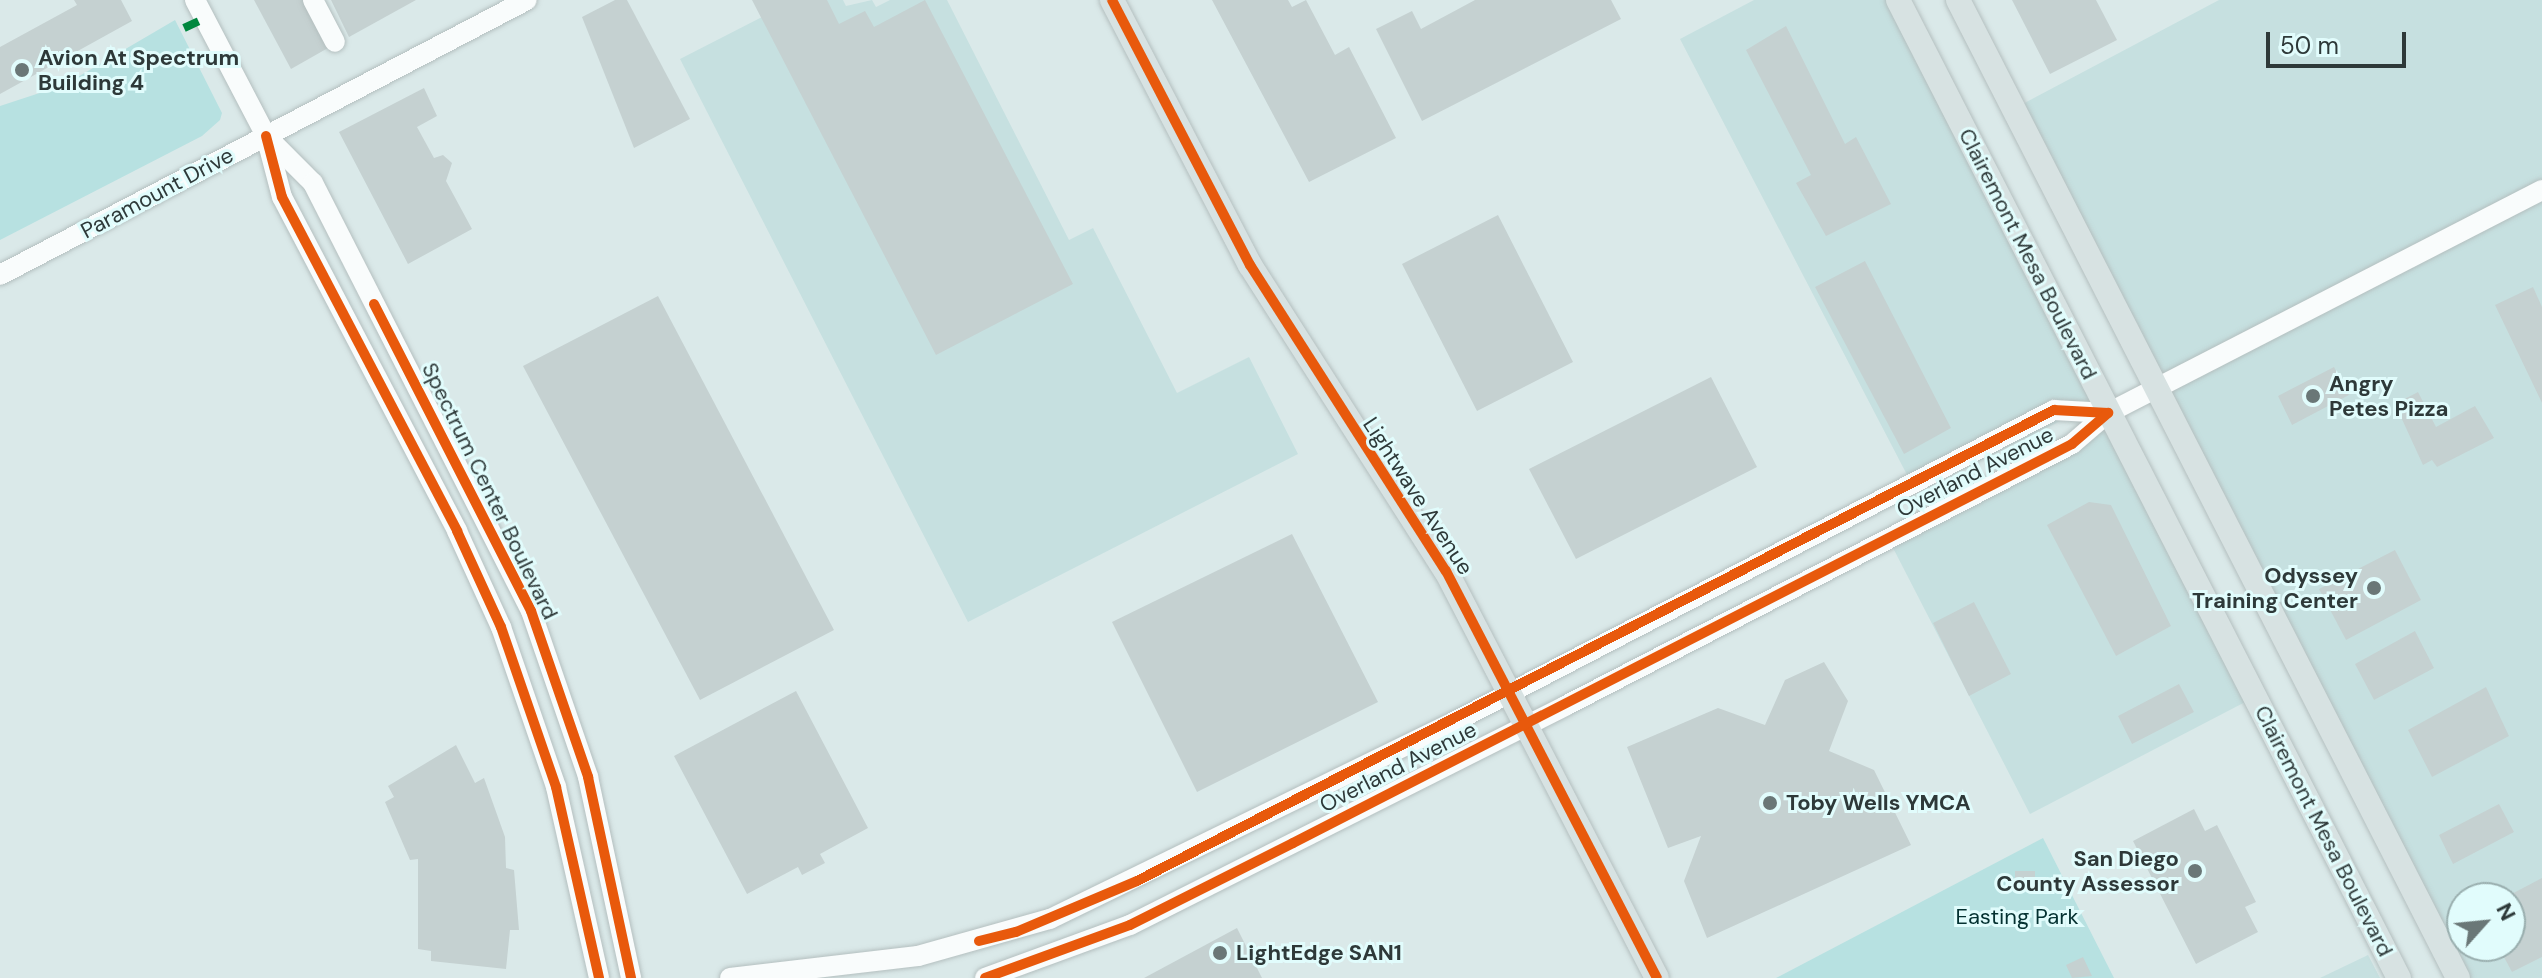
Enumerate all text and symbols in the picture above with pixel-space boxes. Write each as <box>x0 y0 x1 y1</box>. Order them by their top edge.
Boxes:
scale bar <box>2270 16 2410 66</box>
text: 50 m <box>2280 30 2339 61</box>
place label: Avion At Spectrum Building 4 <box>38 44 239 96</box>
marker: Avion At Spectrum Building 4 <box>13 61 31 79</box>
street label: Clairemont Mesa Boulevard <box>1953 124 2103 384</box>
street label: Paramount Drive <box>76 142 238 244</box>
street label: Spectrum Center Boulevard <box>416 358 564 624</box>
place label: Angry Petes Pizza <box>2329 370 2448 422</box>
marker: Angry Petes Pizza <box>2304 387 2322 405</box>
street label: Lightwave Avenue <box>1357 412 1479 580</box>
street label: Overland Avenue <box>1892 421 2058 523</box>
place label: Odyssey Training Center <box>2192 562 2358 614</box>
marker: Odyssey Training Center <box>2365 579 2383 597</box>
street label: Clairemont Mesa Boulevard <box>2249 701 2399 961</box>
street label: Overland Avenue <box>1315 716 1481 818</box>
place label: Toby Wells YMCA <box>1786 790 1971 816</box>
marker: Toby Wells YMCA <box>1761 794 1779 812</box>
place label: San Diego County Assessor <box>1996 845 2179 896</box>
marker: San Diego County Assessor <box>2186 862 2204 880</box>
north arrow <box>2446 882 2526 962</box>
text: N <box>2489 898 2523 926</box>
park label: Easting Park <box>1955 904 2079 930</box>
place label: LightEdge SAN1 <box>1236 940 1402 966</box>
marker: LightEdge SAN1 <box>1211 944 1229 962</box>

